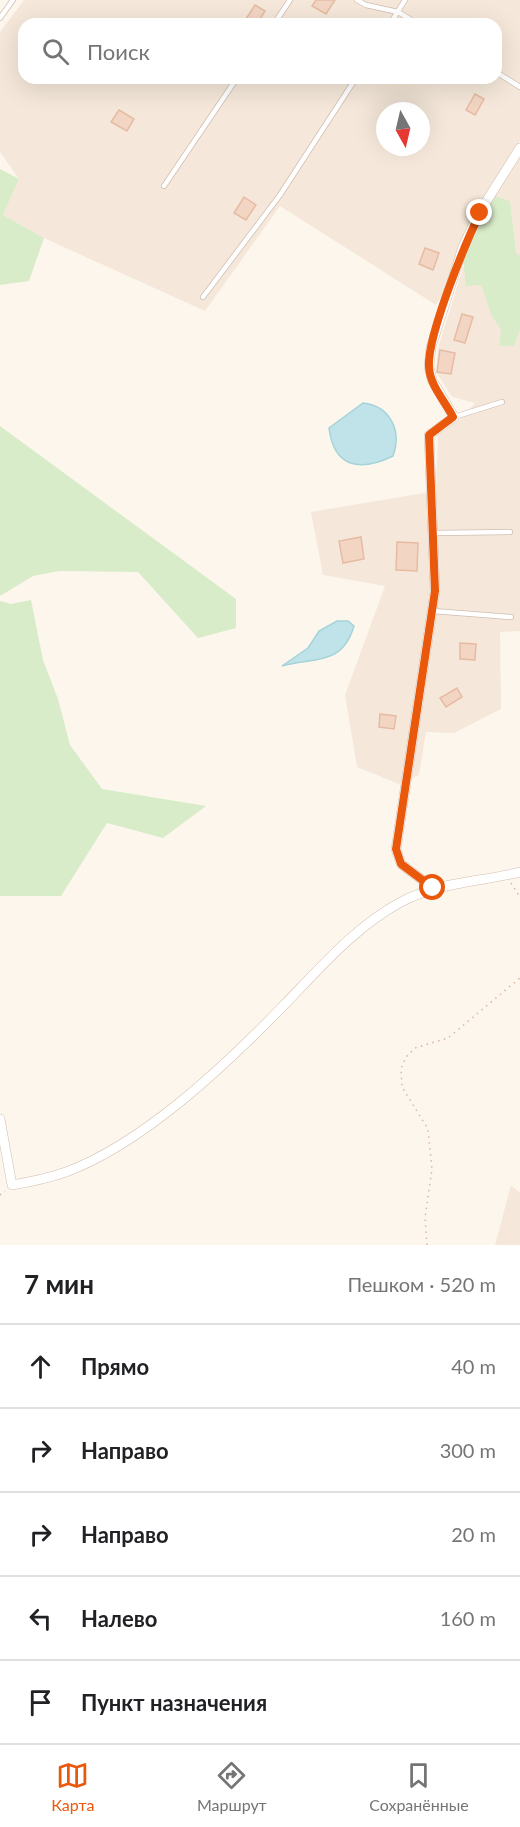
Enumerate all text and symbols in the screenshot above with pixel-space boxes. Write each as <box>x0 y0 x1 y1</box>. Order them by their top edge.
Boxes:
search box <box>18 18 502 84</box>
icon: search <box>39 35 72 68</box>
text: Поиск <box>87 38 150 65</box>
north arrow <box>376 102 430 156</box>
route end <box>466 199 492 225</box>
route start <box>419 874 445 900</box>
text: 7 мин <box>24 1268 94 1300</box>
text: Пешком · 520 m <box>347 1272 496 1296</box>
icon: ahead <box>24 1350 57 1383</box>
text: Прямо <box>81 1353 149 1380</box>
text: 40 m <box>451 1354 496 1378</box>
icon: right <box>24 1434 57 1467</box>
text: Направо <box>81 1437 169 1464</box>
text: 300 m <box>440 1438 496 1462</box>
icon: right <box>24 1518 57 1551</box>
text: Направо <box>81 1521 169 1548</box>
text: 20 m <box>451 1522 496 1546</box>
icon: left <box>24 1602 57 1635</box>
text: Налево <box>81 1605 157 1632</box>
text: 160 m <box>440 1606 496 1630</box>
icon: arrive <box>24 1686 57 1719</box>
text: Пункт назначения <box>81 1689 267 1716</box>
tab: Карта <box>51 1759 94 1814</box>
tab: Маршрут <box>197 1759 267 1814</box>
tab: Сохранённые <box>369 1759 469 1814</box>

